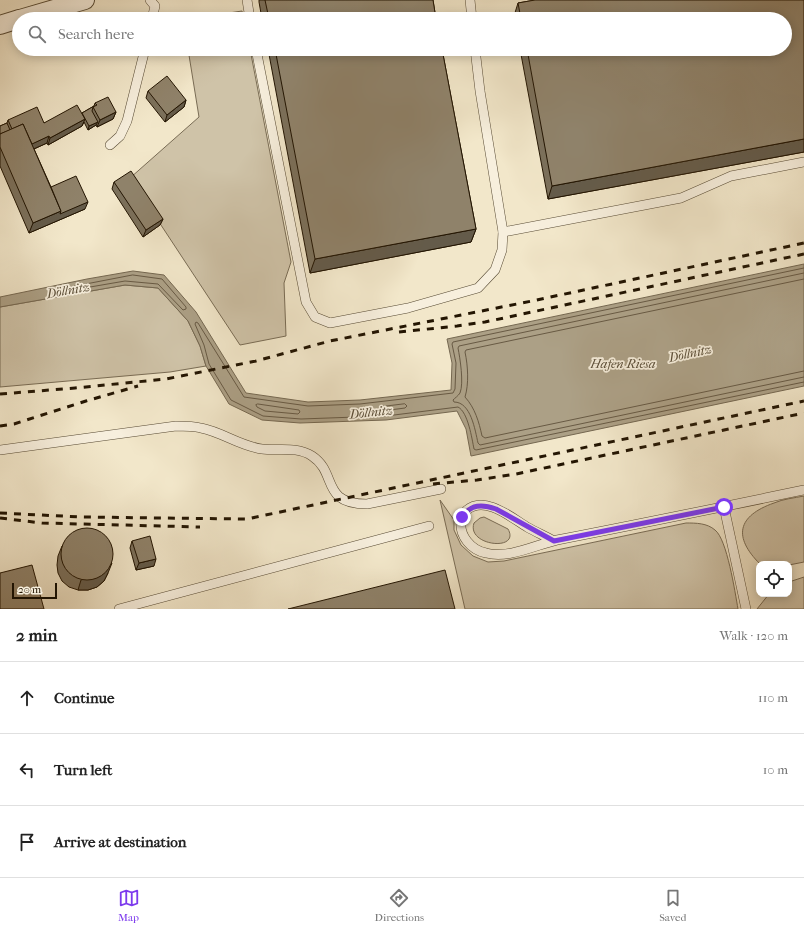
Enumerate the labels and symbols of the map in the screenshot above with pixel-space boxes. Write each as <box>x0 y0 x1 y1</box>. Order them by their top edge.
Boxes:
water label: Döllnitz <box>44 279 91 301</box>
water label: Döllnitz <box>666 341 713 365</box>
water label: Hafen Riesa <box>590 356 656 371</box>
water label: Döllnitz <box>348 402 393 422</box>
route start <box>715 498 733 516</box>
route end <box>453 508 471 526</box>
scale bar <box>12 581 57 600</box>

